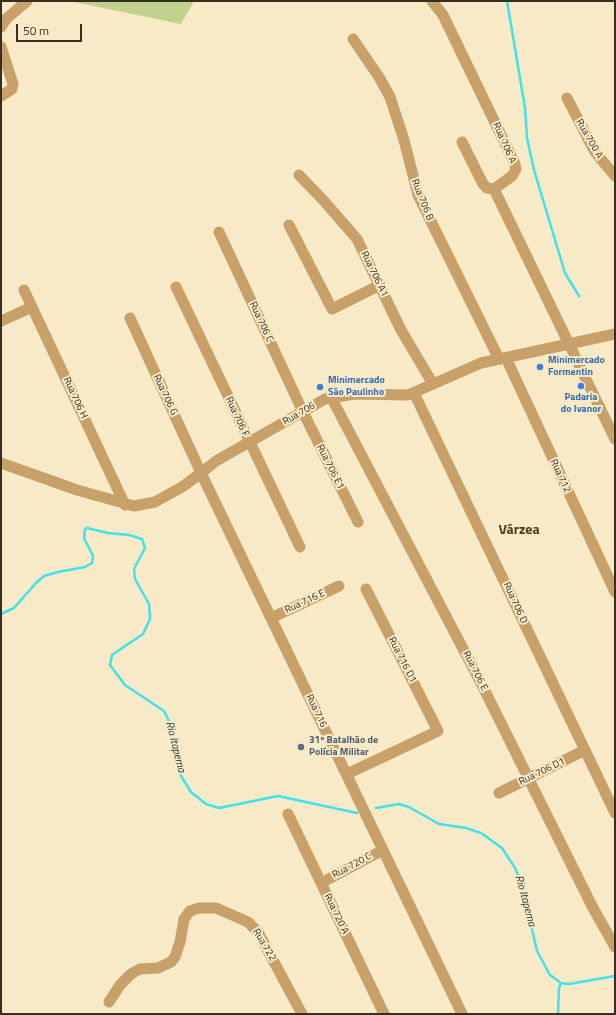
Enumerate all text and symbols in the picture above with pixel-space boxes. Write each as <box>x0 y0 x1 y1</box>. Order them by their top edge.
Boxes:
scale bar <box>18 16 84 42</box>
text: 50 m <box>23 21 49 40</box>
street label: Rua 700 A <box>573 117 605 161</box>
street label: Rua 706 A <box>490 121 518 165</box>
street label: Rua 706 B <box>408 177 436 223</box>
street label: Rua 706 A1 <box>358 249 390 299</box>
street label: Rua 706 C <box>246 300 276 344</box>
place label: Minimercado Formentin <box>548 355 605 378</box>
marker: Minimercado Formentin <box>535 362 545 372</box>
street label: Rua 706 G <box>150 373 180 417</box>
street label: Rua 706 H <box>60 375 90 421</box>
place label: Minimercado São Paulinho <box>328 375 385 398</box>
marker: Padaria do Ivanor <box>576 381 586 391</box>
marker: Minimercado São Paulinho <box>315 382 325 392</box>
place label: Padaria do Ivanor <box>561 392 601 416</box>
street label: Rua 706 F <box>222 395 252 439</box>
street label: Rua 706 <box>281 400 317 428</box>
street label: Rua 706 E1 <box>314 443 346 491</box>
street label: Rua 712 <box>547 457 573 495</box>
district label: Várzea <box>498 523 540 539</box>
street label: Rua 706 D <box>500 580 530 626</box>
street label: Rua 716 E <box>283 587 327 617</box>
street label: Rua 716 D1 <box>385 635 419 685</box>
street label: Rua 706 E <box>460 649 490 693</box>
street label: Rua 716 <box>303 692 329 730</box>
water label: Rio Itapema <box>162 720 188 774</box>
place label: 31º Batalhão de Polícia Militar <box>309 735 378 758</box>
marker: 31º Batalhão de Polícia Militar <box>296 742 306 752</box>
street label: Rua 706 D1 <box>517 756 567 788</box>
street label: Rua 720 C <box>330 851 374 881</box>
water label: Rio Itapema <box>512 874 538 928</box>
street label: Rua 720 A <box>321 892 351 936</box>
street label: Rua 722 <box>250 927 278 963</box>

